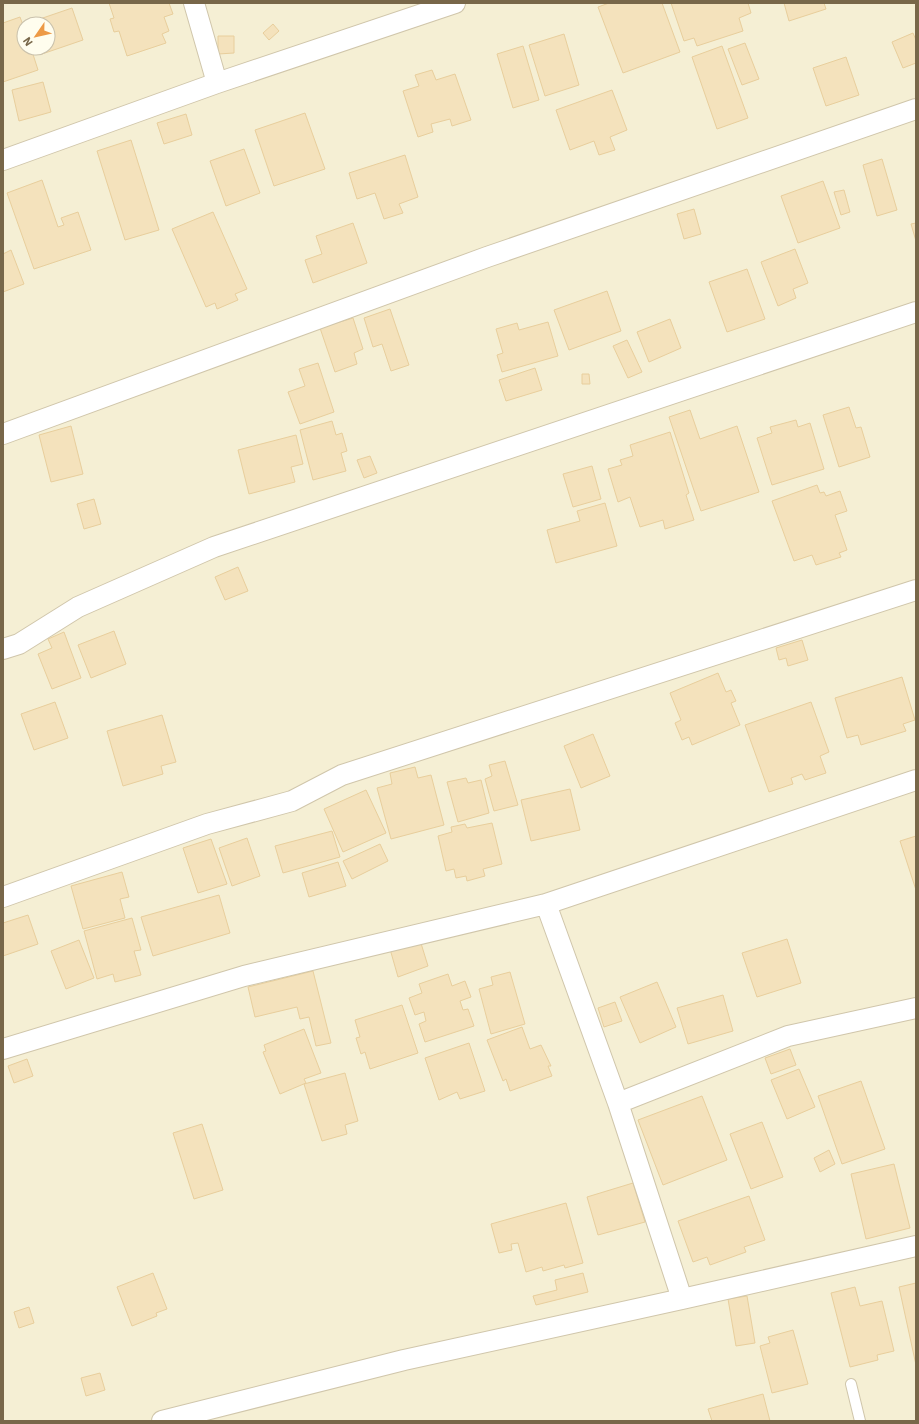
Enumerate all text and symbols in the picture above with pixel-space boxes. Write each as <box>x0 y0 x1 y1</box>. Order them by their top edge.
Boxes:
north arrow <box>16 16 56 56</box>
text: N <box>20 34 36 49</box>

